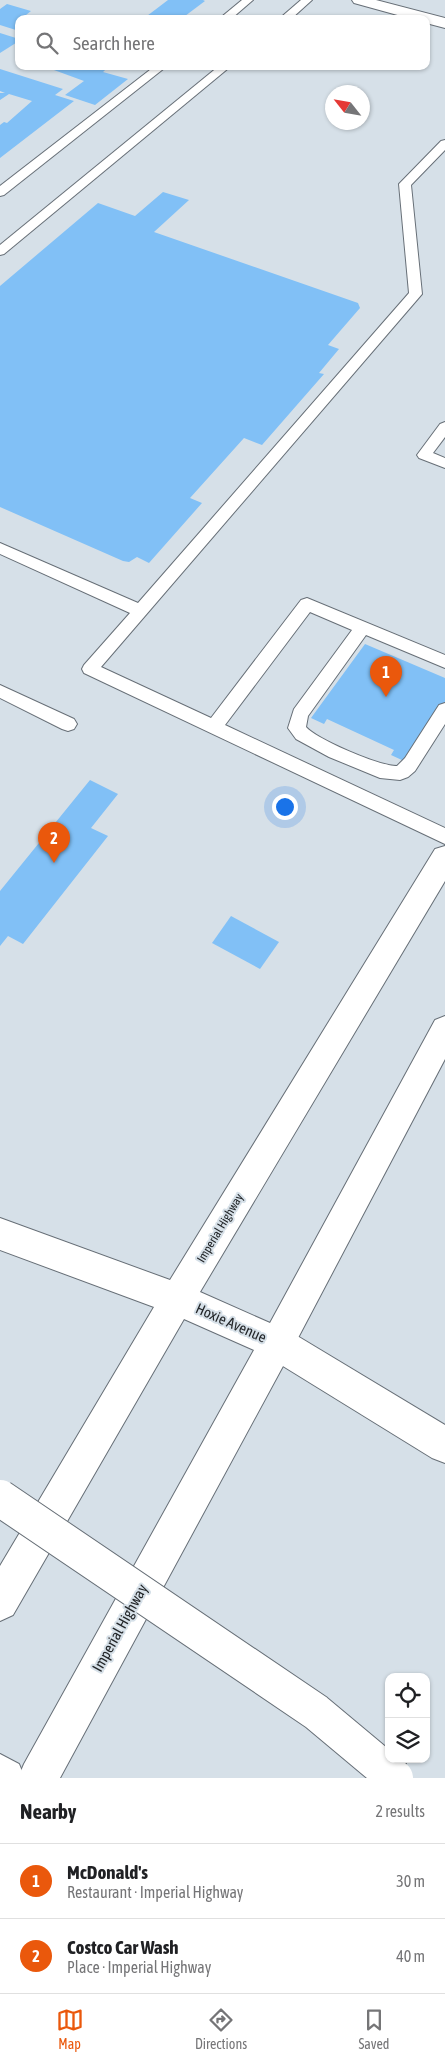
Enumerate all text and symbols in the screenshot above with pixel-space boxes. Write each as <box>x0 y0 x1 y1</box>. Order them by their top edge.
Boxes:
search box <box>15 15 430 70</box>
icon: search <box>33 29 61 57</box>
text: Search here <box>73 32 155 54</box>
north arrow <box>325 85 370 130</box>
pin: 1 <box>370 656 402 697</box>
your location <box>272 794 298 820</box>
pin: 2 <box>38 822 70 863</box>
street label: Imperial Highway <box>194 1191 246 1265</box>
street label: Hoxie Avenue <box>193 1299 269 1346</box>
street label: Imperial Highway <box>89 1581 151 1674</box>
map controls <box>385 1673 430 1763</box>
button: locate <box>385 1673 430 1718</box>
button: layers <box>385 1718 430 1763</box>
text: Nearby <box>20 1799 76 1823</box>
text: 2 results <box>375 1802 425 1820</box>
text: McDonald's <box>67 1861 148 1883</box>
text: 1 <box>32 1872 40 1890</box>
text: 30 m <box>396 1872 425 1890</box>
text: Restaurant · Imperial Highway <box>67 1883 243 1901</box>
text: Costco Car Wash <box>67 1936 179 1958</box>
text: 2 <box>32 1947 40 1965</box>
text: 40 m <box>396 1947 425 1965</box>
text: Place · Imperial Highway <box>67 1958 211 1976</box>
tab: Map <box>56 2006 84 2052</box>
tab: Directions <box>195 2006 247 2052</box>
tab: Saved <box>358 2006 389 2052</box>

